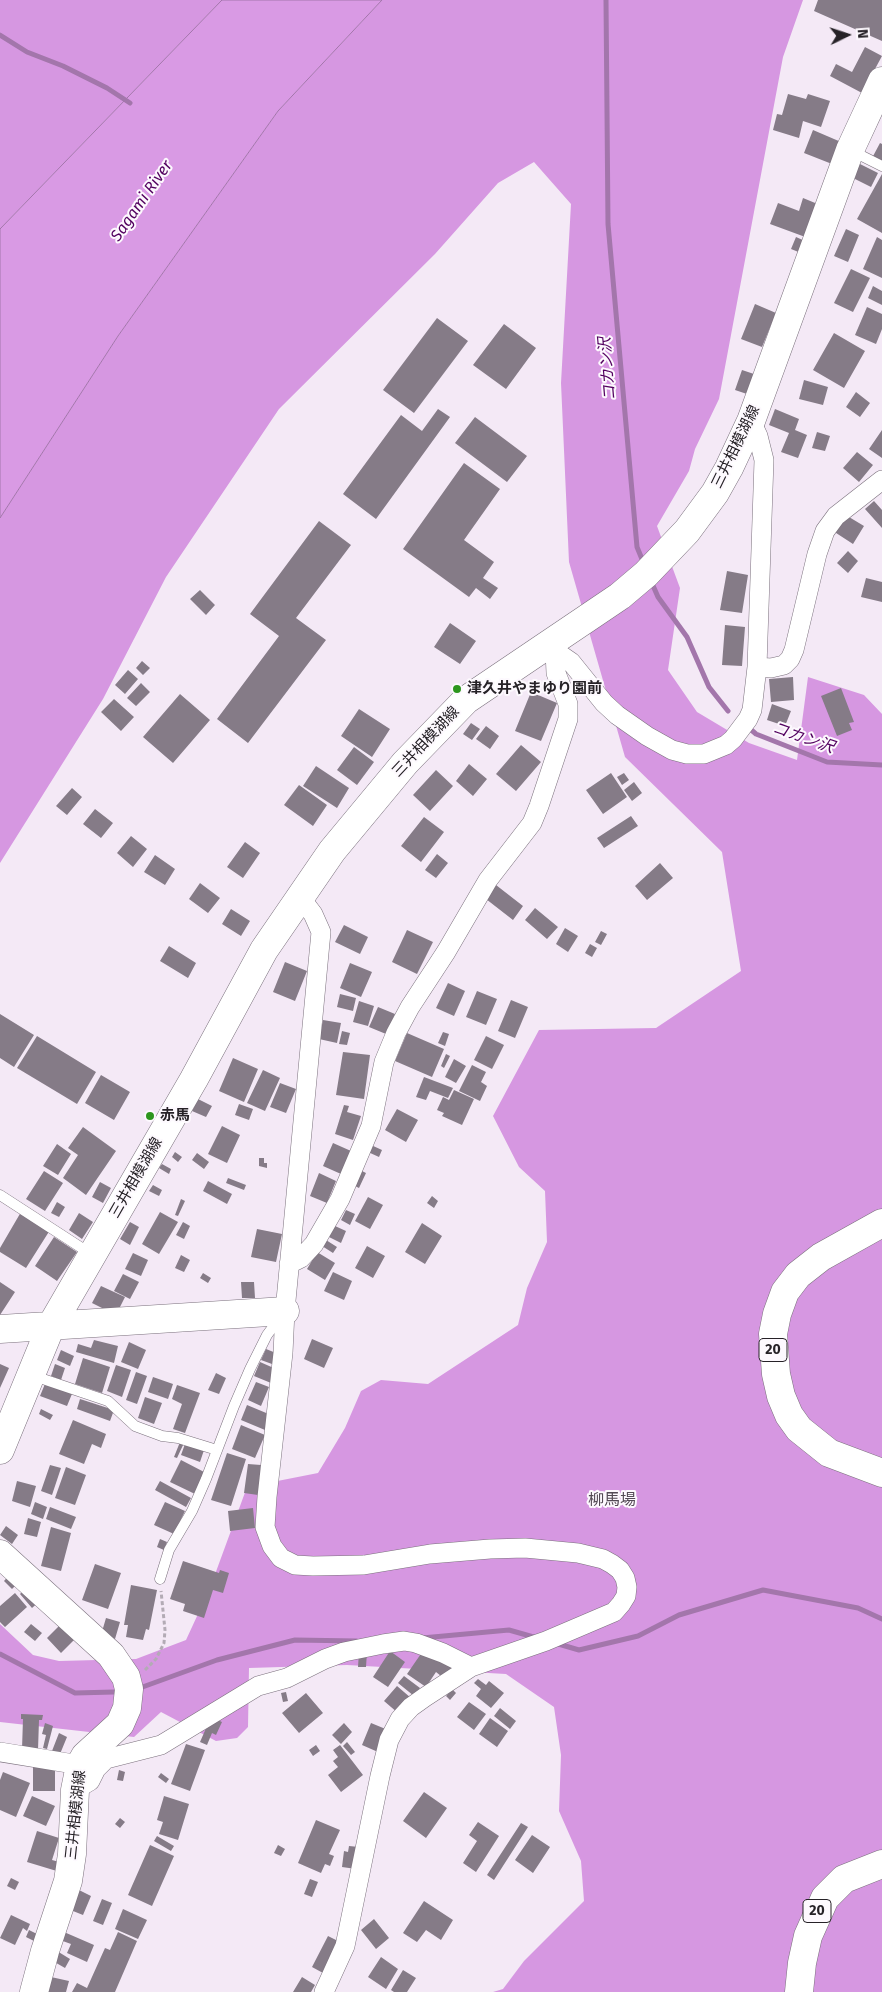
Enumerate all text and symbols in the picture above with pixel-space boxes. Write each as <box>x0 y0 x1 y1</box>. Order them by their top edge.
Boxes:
north arrow <box>822 10 872 60</box>
text: N <box>854 29 871 39</box>
water label: Sagami River <box>107 157 177 245</box>
water label: コカン沢 <box>596 336 620 402</box>
street label: 三井相模湖線 <box>708 403 764 491</box>
place label: 津久井やまゆり園前 <box>467 680 602 698</box>
marker: 津久井やまゆり園前 <box>451 683 463 695</box>
street label: 三井相模湖線 <box>389 703 463 781</box>
water label: コカン沢 <box>770 719 836 757</box>
place label: 赤馬 <box>160 1107 190 1125</box>
marker: 赤馬 <box>144 1110 156 1122</box>
street label: 三井相模湖線 <box>106 1135 166 1221</box>
road number: 20 <box>759 1338 787 1362</box>
district label: 柳馬場 <box>588 1491 636 1511</box>
street label: 三井相模湖線 <box>62 1769 90 1861</box>
road number: 20 <box>803 1900 831 1922</box>

